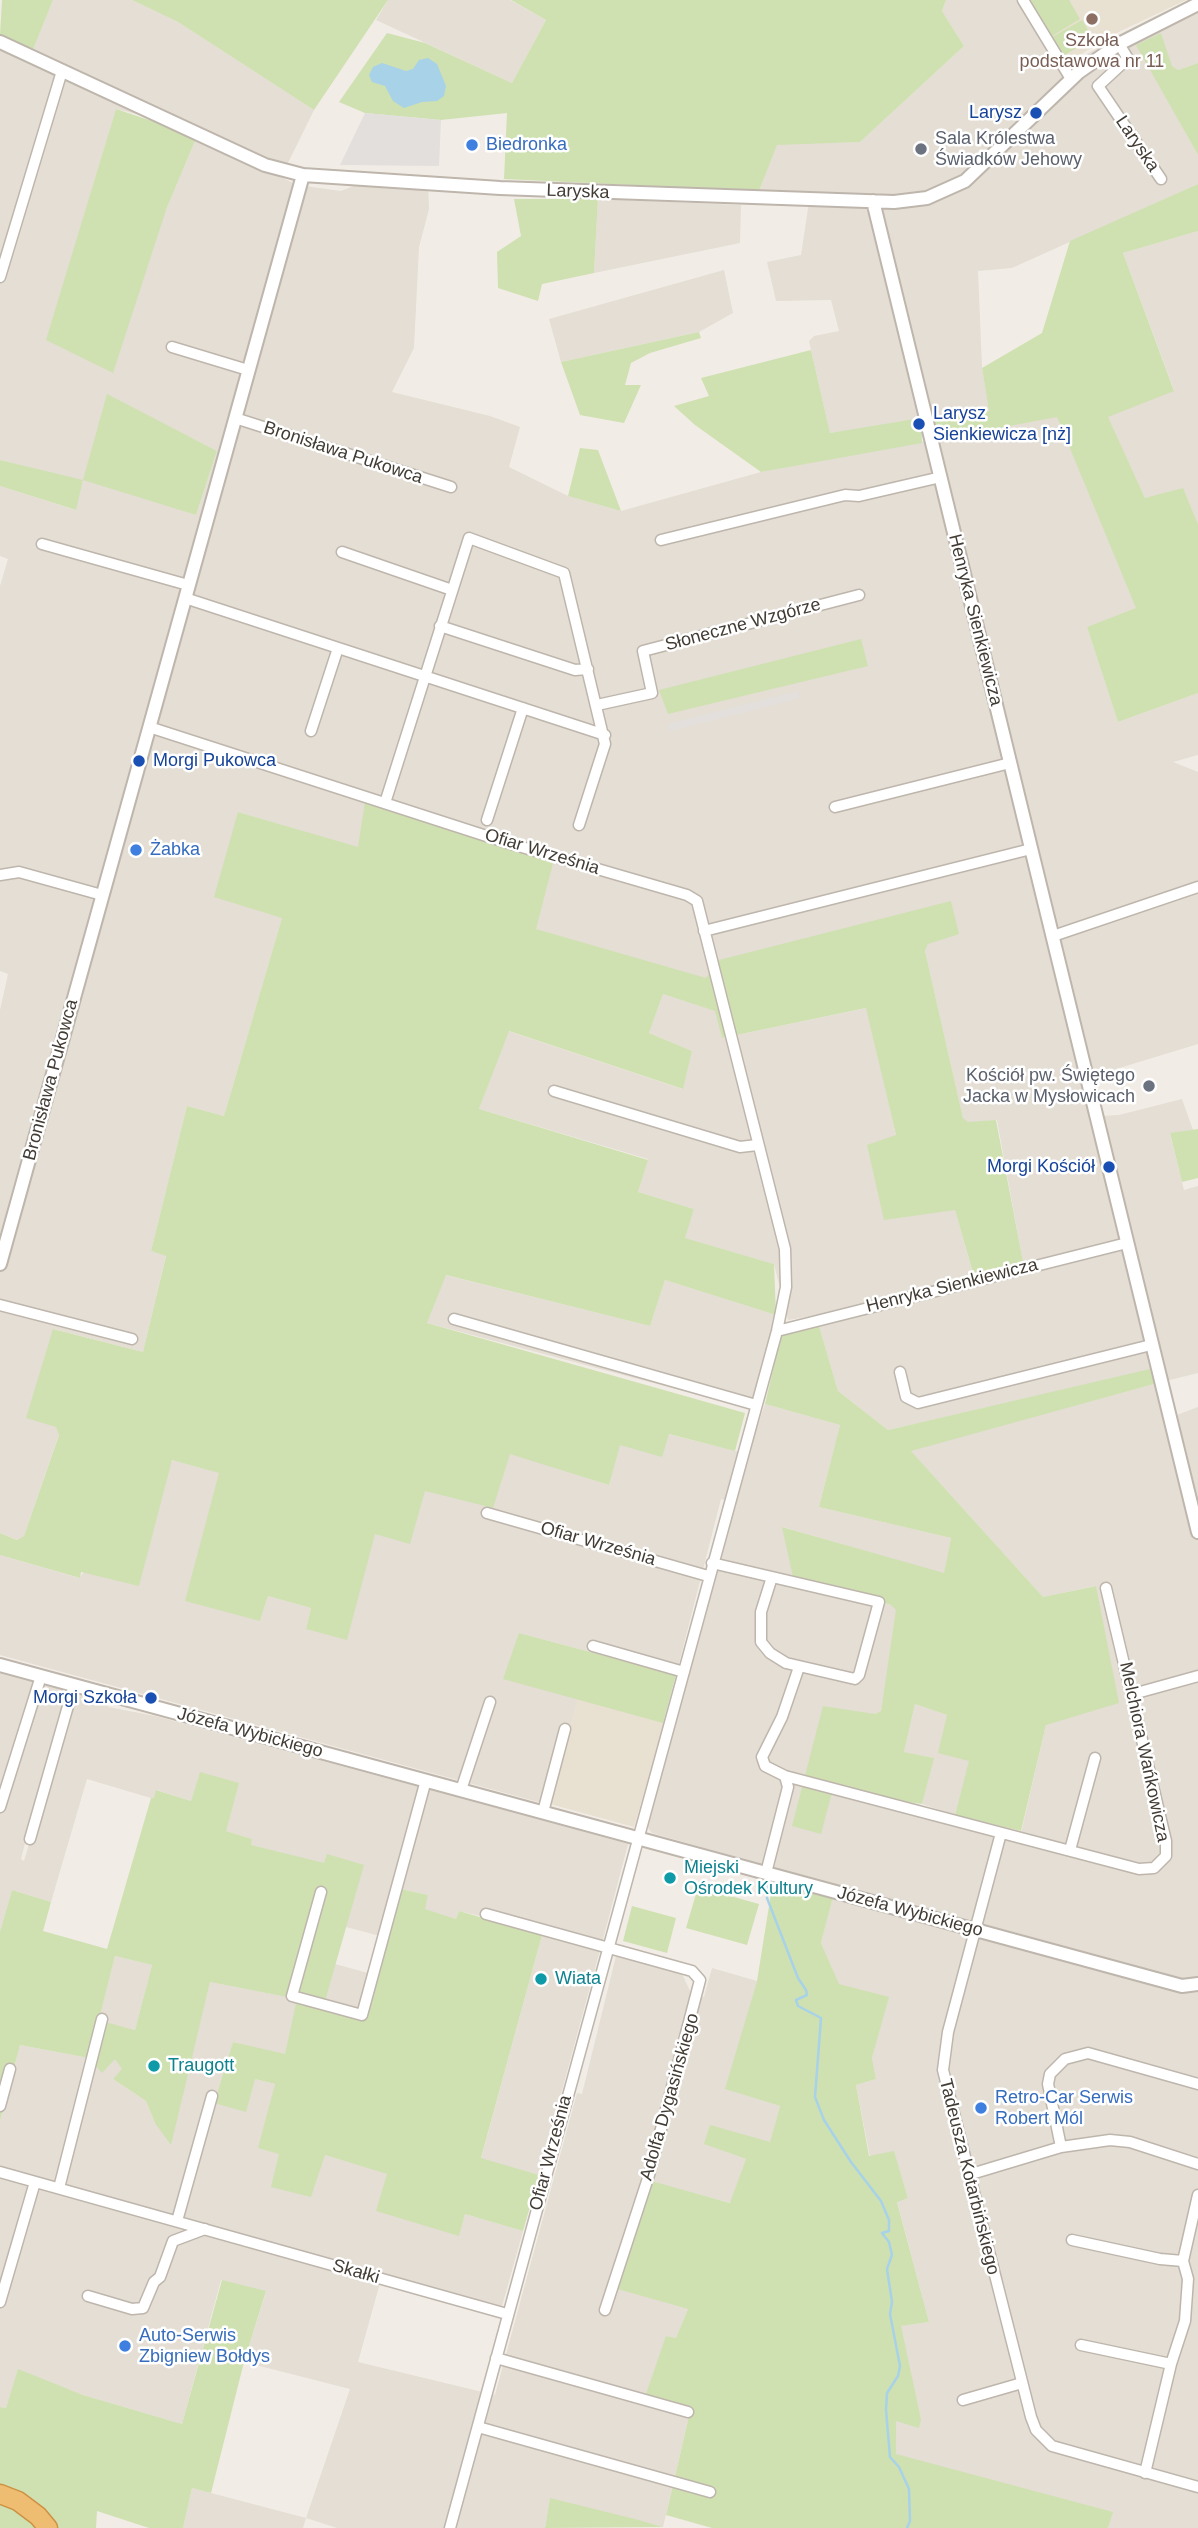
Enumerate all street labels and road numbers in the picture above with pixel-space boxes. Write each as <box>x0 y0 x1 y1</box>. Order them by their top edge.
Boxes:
street label: Laryska <box>1110 112 1164 176</box>
street label: Laryska <box>546 180 610 204</box>
street label: Bronisława Pukowca <box>261 417 425 489</box>
street label: Henryka Sienkiewicza <box>943 532 1007 708</box>
street label: Słoneczne Wzgórze <box>663 594 823 656</box>
street label: Ofiar Września <box>482 824 602 880</box>
street label: Bronisława Pukowca <box>19 997 83 1163</box>
street label: Henryka Sienkiewicza <box>864 1254 1040 1318</box>
street label: Ofiar Września <box>538 1517 658 1571</box>
street label: Melchiora Wańkowicza <box>1114 1660 1174 1844</box>
street label: Józefa Wybickiego <box>175 1703 325 1763</box>
street label: Józefa Wybickiego <box>835 1882 985 1942</box>
street label: Adolfa Dygasińskiego <box>636 2011 704 2183</box>
street label: Tadeusza Kotarbińskiego <box>934 2077 1004 2277</box>
street label: Ofiar Września <box>525 2093 577 2213</box>
street label: Skałki <box>330 2255 382 2289</box>

